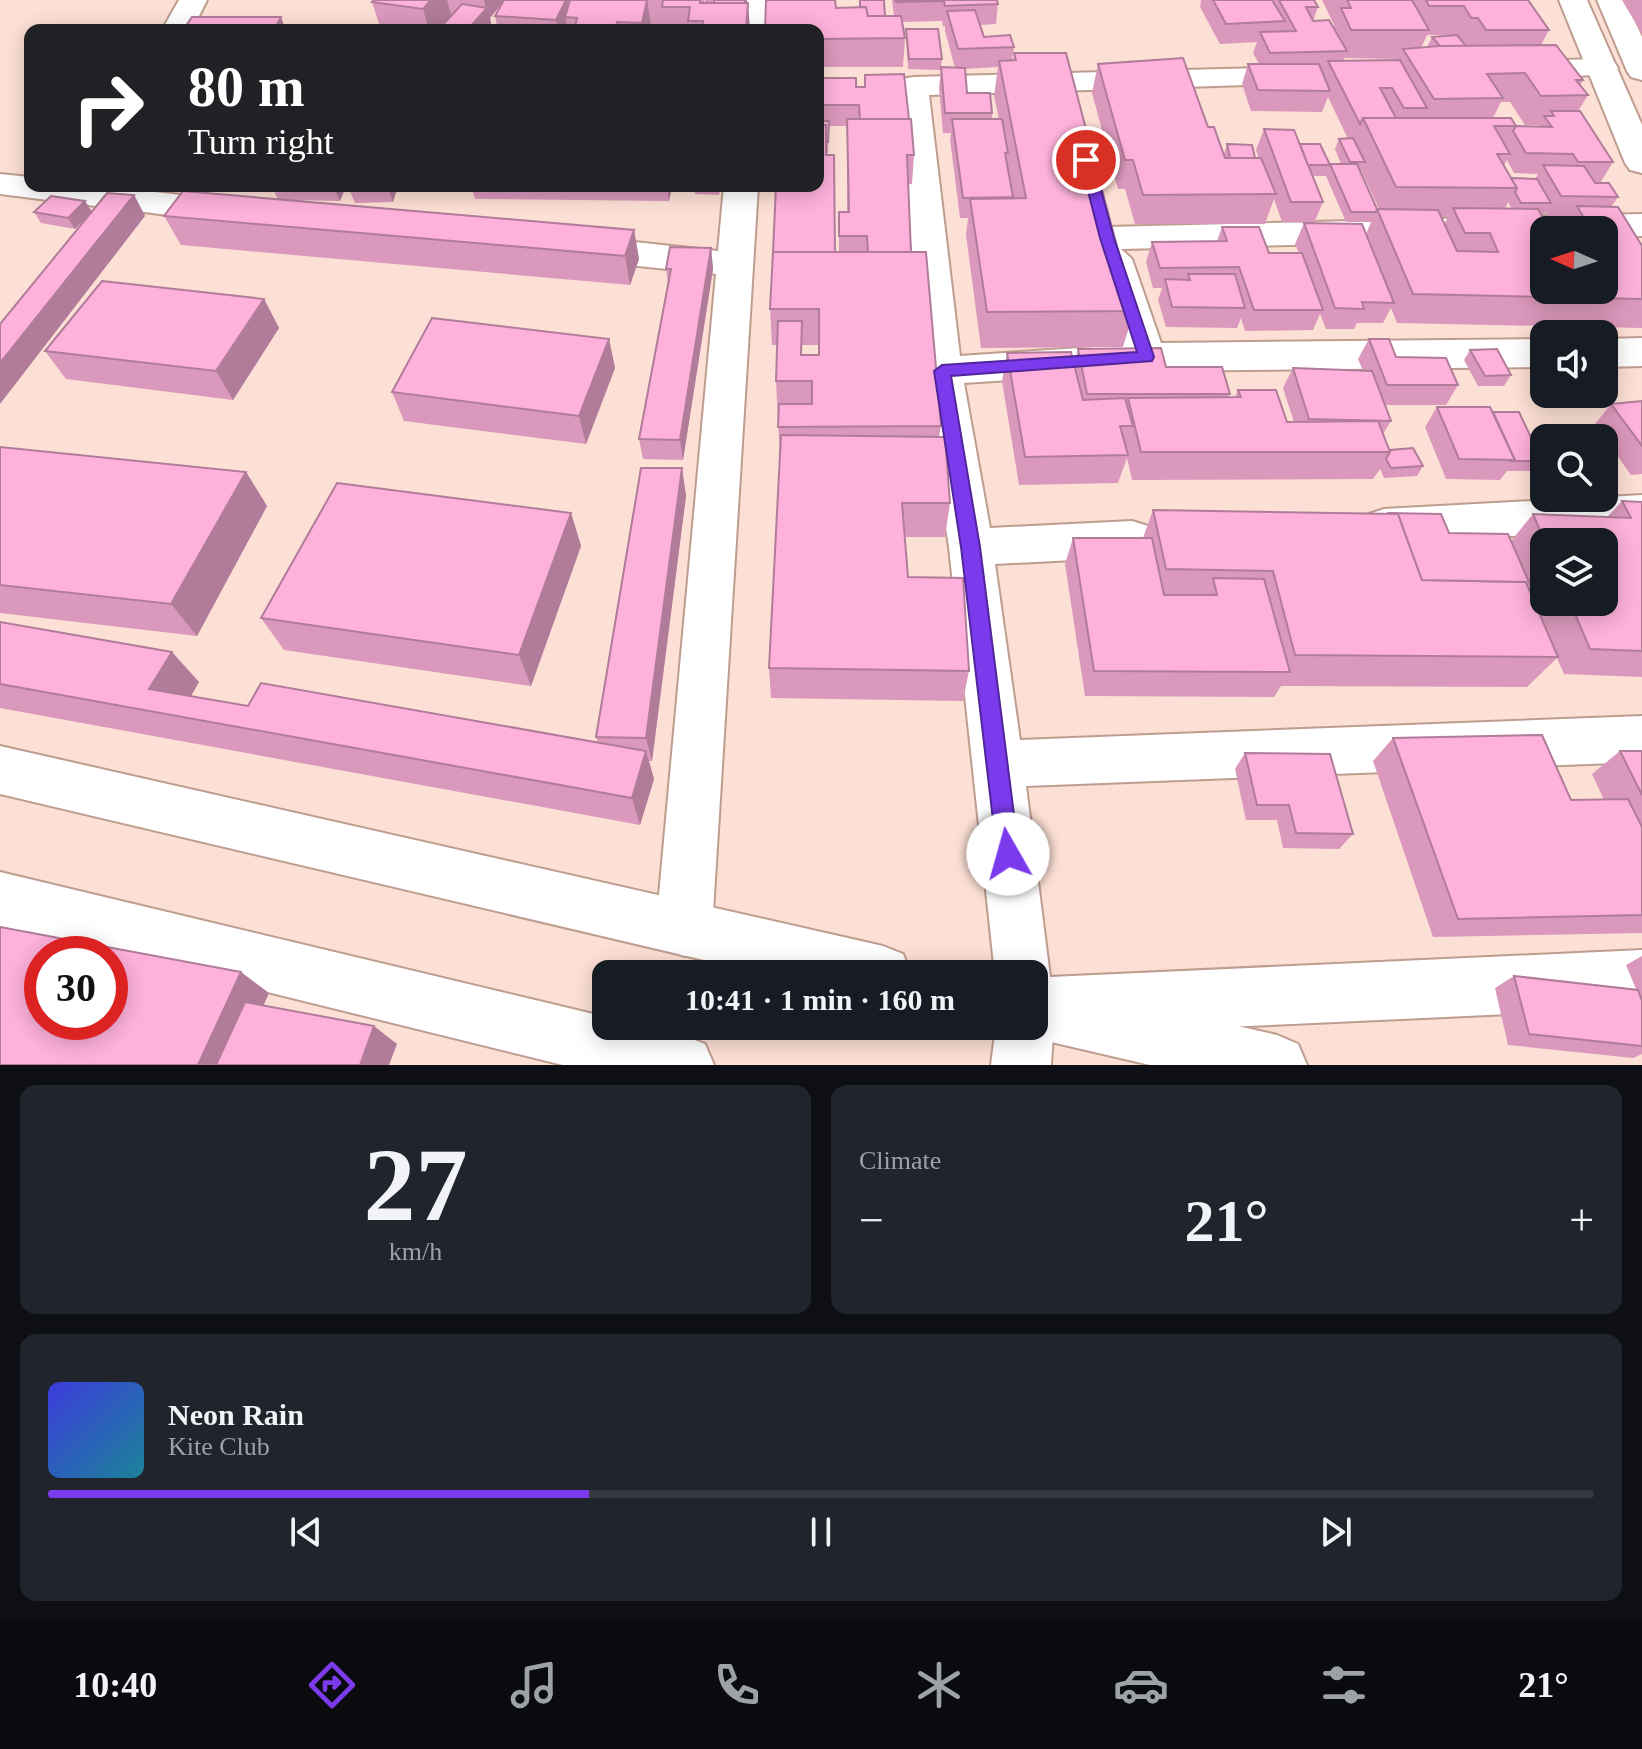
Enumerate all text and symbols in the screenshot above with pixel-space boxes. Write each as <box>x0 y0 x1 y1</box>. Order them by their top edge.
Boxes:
icon: right <box>56 56 160 160</box>
text: 80 m <box>188 56 305 118</box>
text: Turn right <box>188 122 334 162</box>
pin <box>1052 126 1120 194</box>
icon: arrive <box>1064 138 1108 182</box>
north arrow <box>1530 216 1618 304</box>
map controls <box>1530 216 1618 616</box>
button: sound <box>1530 320 1618 408</box>
button: search <box>1530 424 1618 512</box>
button: layers <box>1530 528 1618 616</box>
position arrow <box>966 812 1050 896</box>
speed limit sign: 30 <box>24 936 128 1040</box>
text: 10:41 · 1 min · 160 m <box>685 983 955 1016</box>
text: 27 <box>364 1127 468 1242</box>
text: Climate <box>859 1146 941 1175</box>
text: 21° <box>1185 1188 1269 1254</box>
text: − <box>859 1196 884 1245</box>
text: + <box>1569 1196 1594 1245</box>
text: km/h <box>389 1237 442 1266</box>
text: Neon Rain <box>168 1398 304 1431</box>
text: Kite Club <box>168 1432 270 1461</box>
icon: previous <box>284 1510 328 1554</box>
icon: pause <box>799 1510 843 1554</box>
icon: next <box>1314 1510 1358 1554</box>
icon: directions <box>304 1657 360 1713</box>
icon: music <box>506 1657 562 1713</box>
icon: phone <box>709 1657 765 1713</box>
icon: climate <box>911 1657 967 1713</box>
icon: car <box>1113 1657 1169 1713</box>
icon: filters <box>1316 1657 1372 1713</box>
text: 10:40 <box>73 1665 157 1705</box>
text: 21° <box>1518 1665 1569 1705</box>

